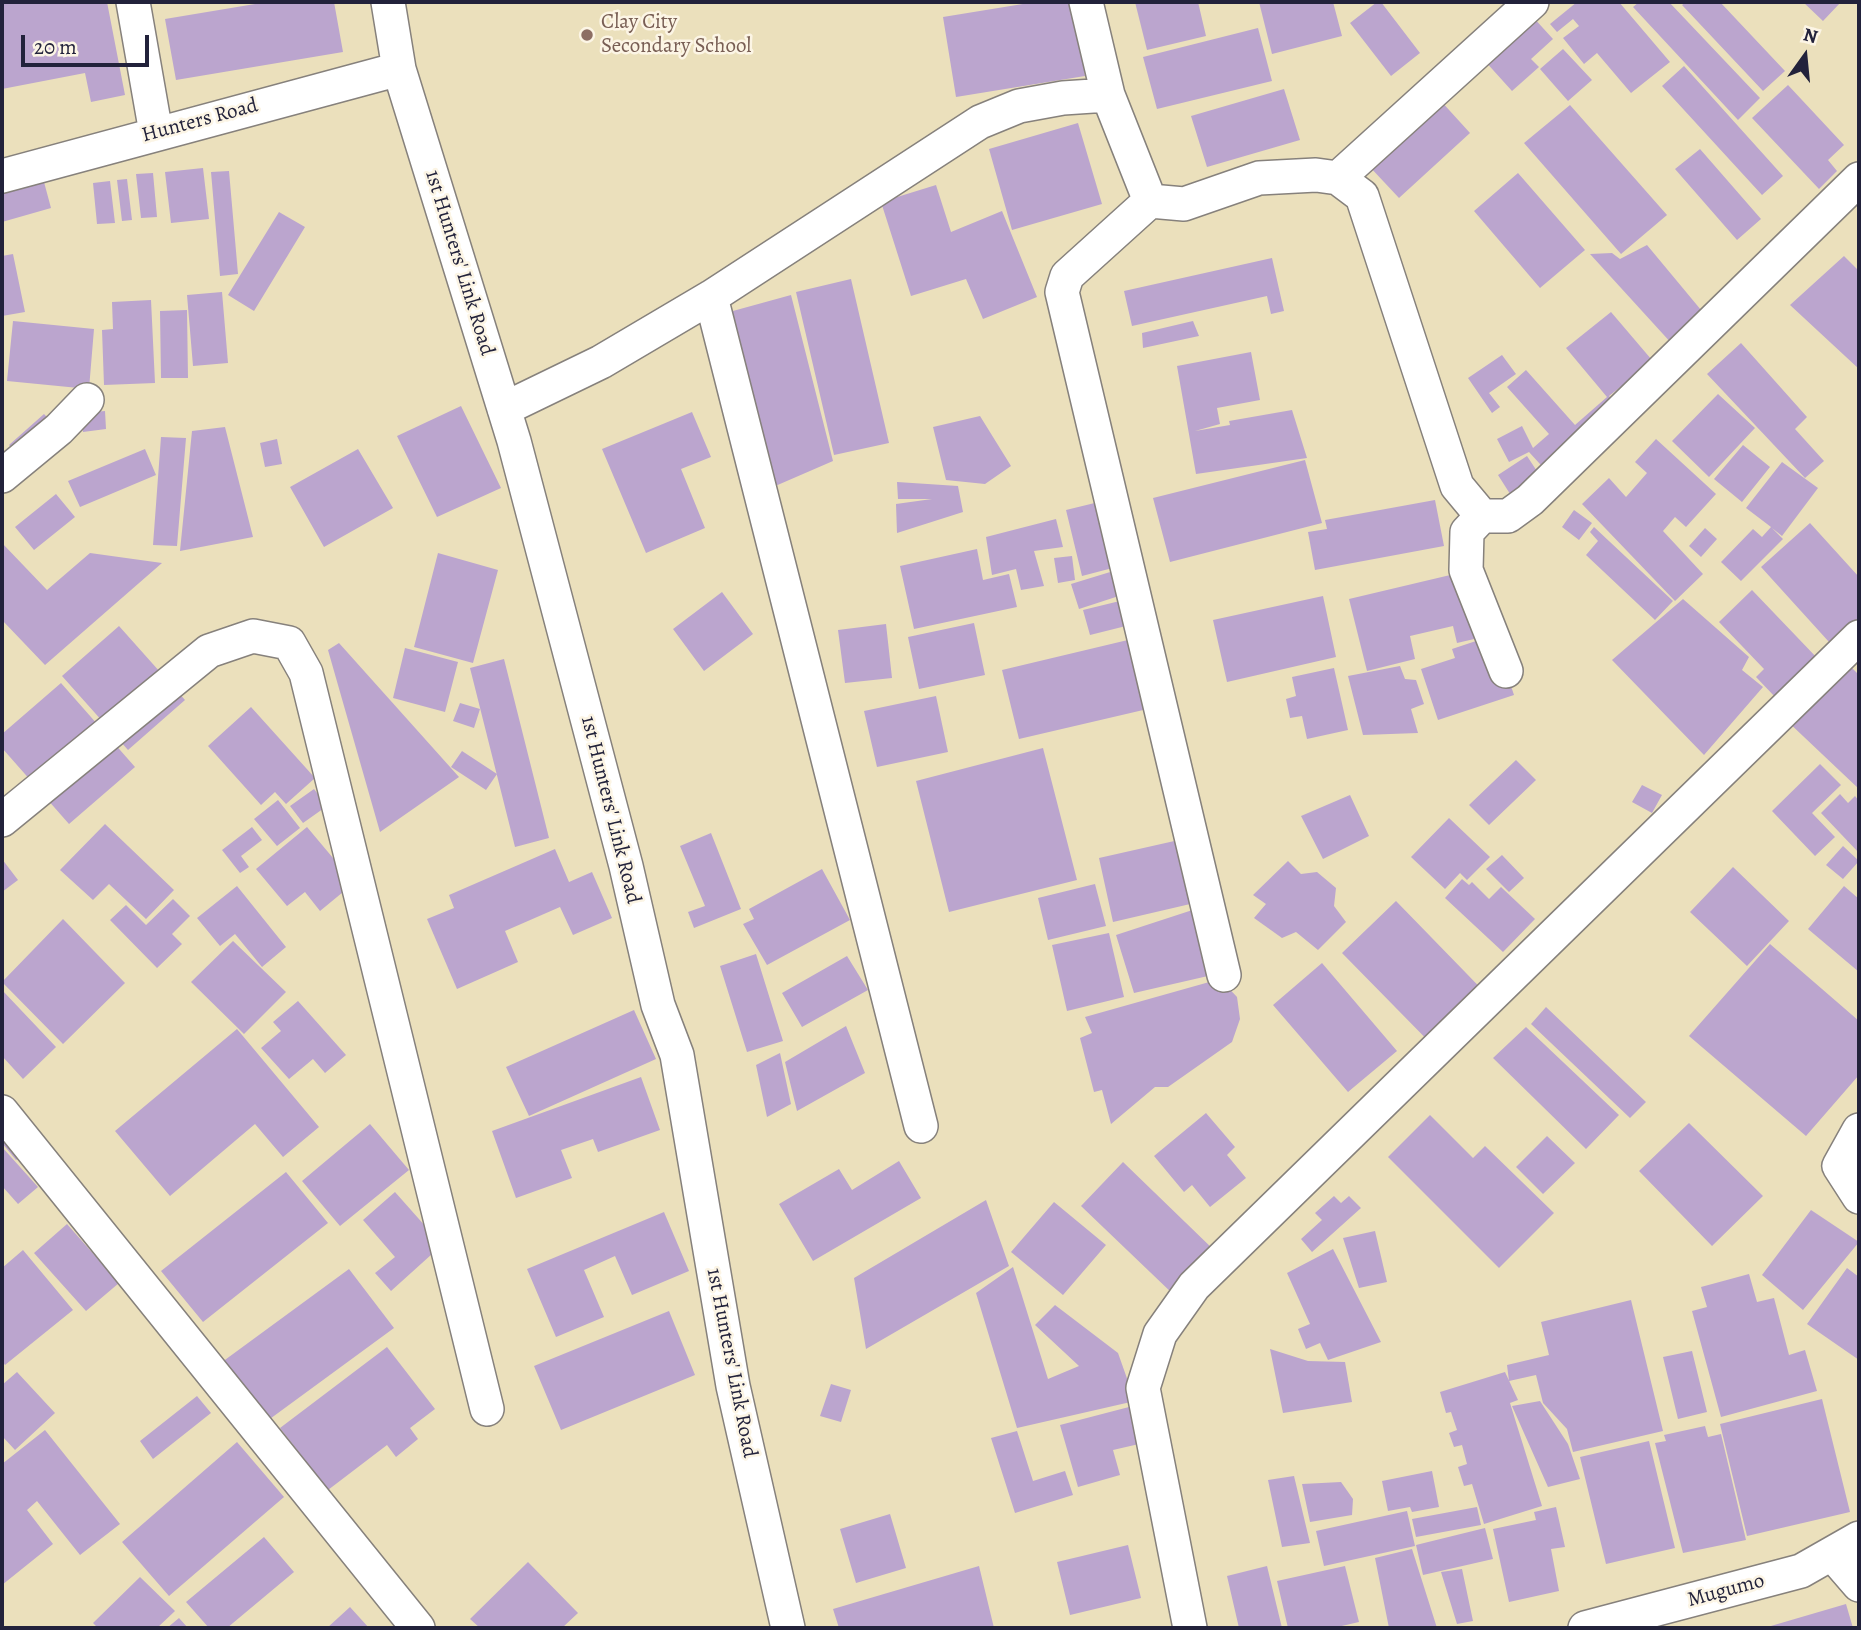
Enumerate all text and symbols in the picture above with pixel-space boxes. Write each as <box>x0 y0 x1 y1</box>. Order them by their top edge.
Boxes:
place label: Clay City Secondary School <box>601 10 751 60</box>
scale bar <box>24 21 152 65</box>
north arrow <box>1770 21 1840 91</box>
text: N <box>1800 21 1820 50</box>
marker: Clay City Secondary School <box>579 27 595 43</box>
text: 20 m <box>34 33 77 61</box>
street label: Hunters Road <box>139 93 261 149</box>
street label: 1st Hunters' Link Road <box>419 167 499 359</box>
street label: 1st Hunters' Link Road <box>574 714 646 906</box>
street label: 1st Hunters' Link Road <box>700 1266 762 1460</box>
street label: Mugumo <box>1685 1569 1767 1613</box>

